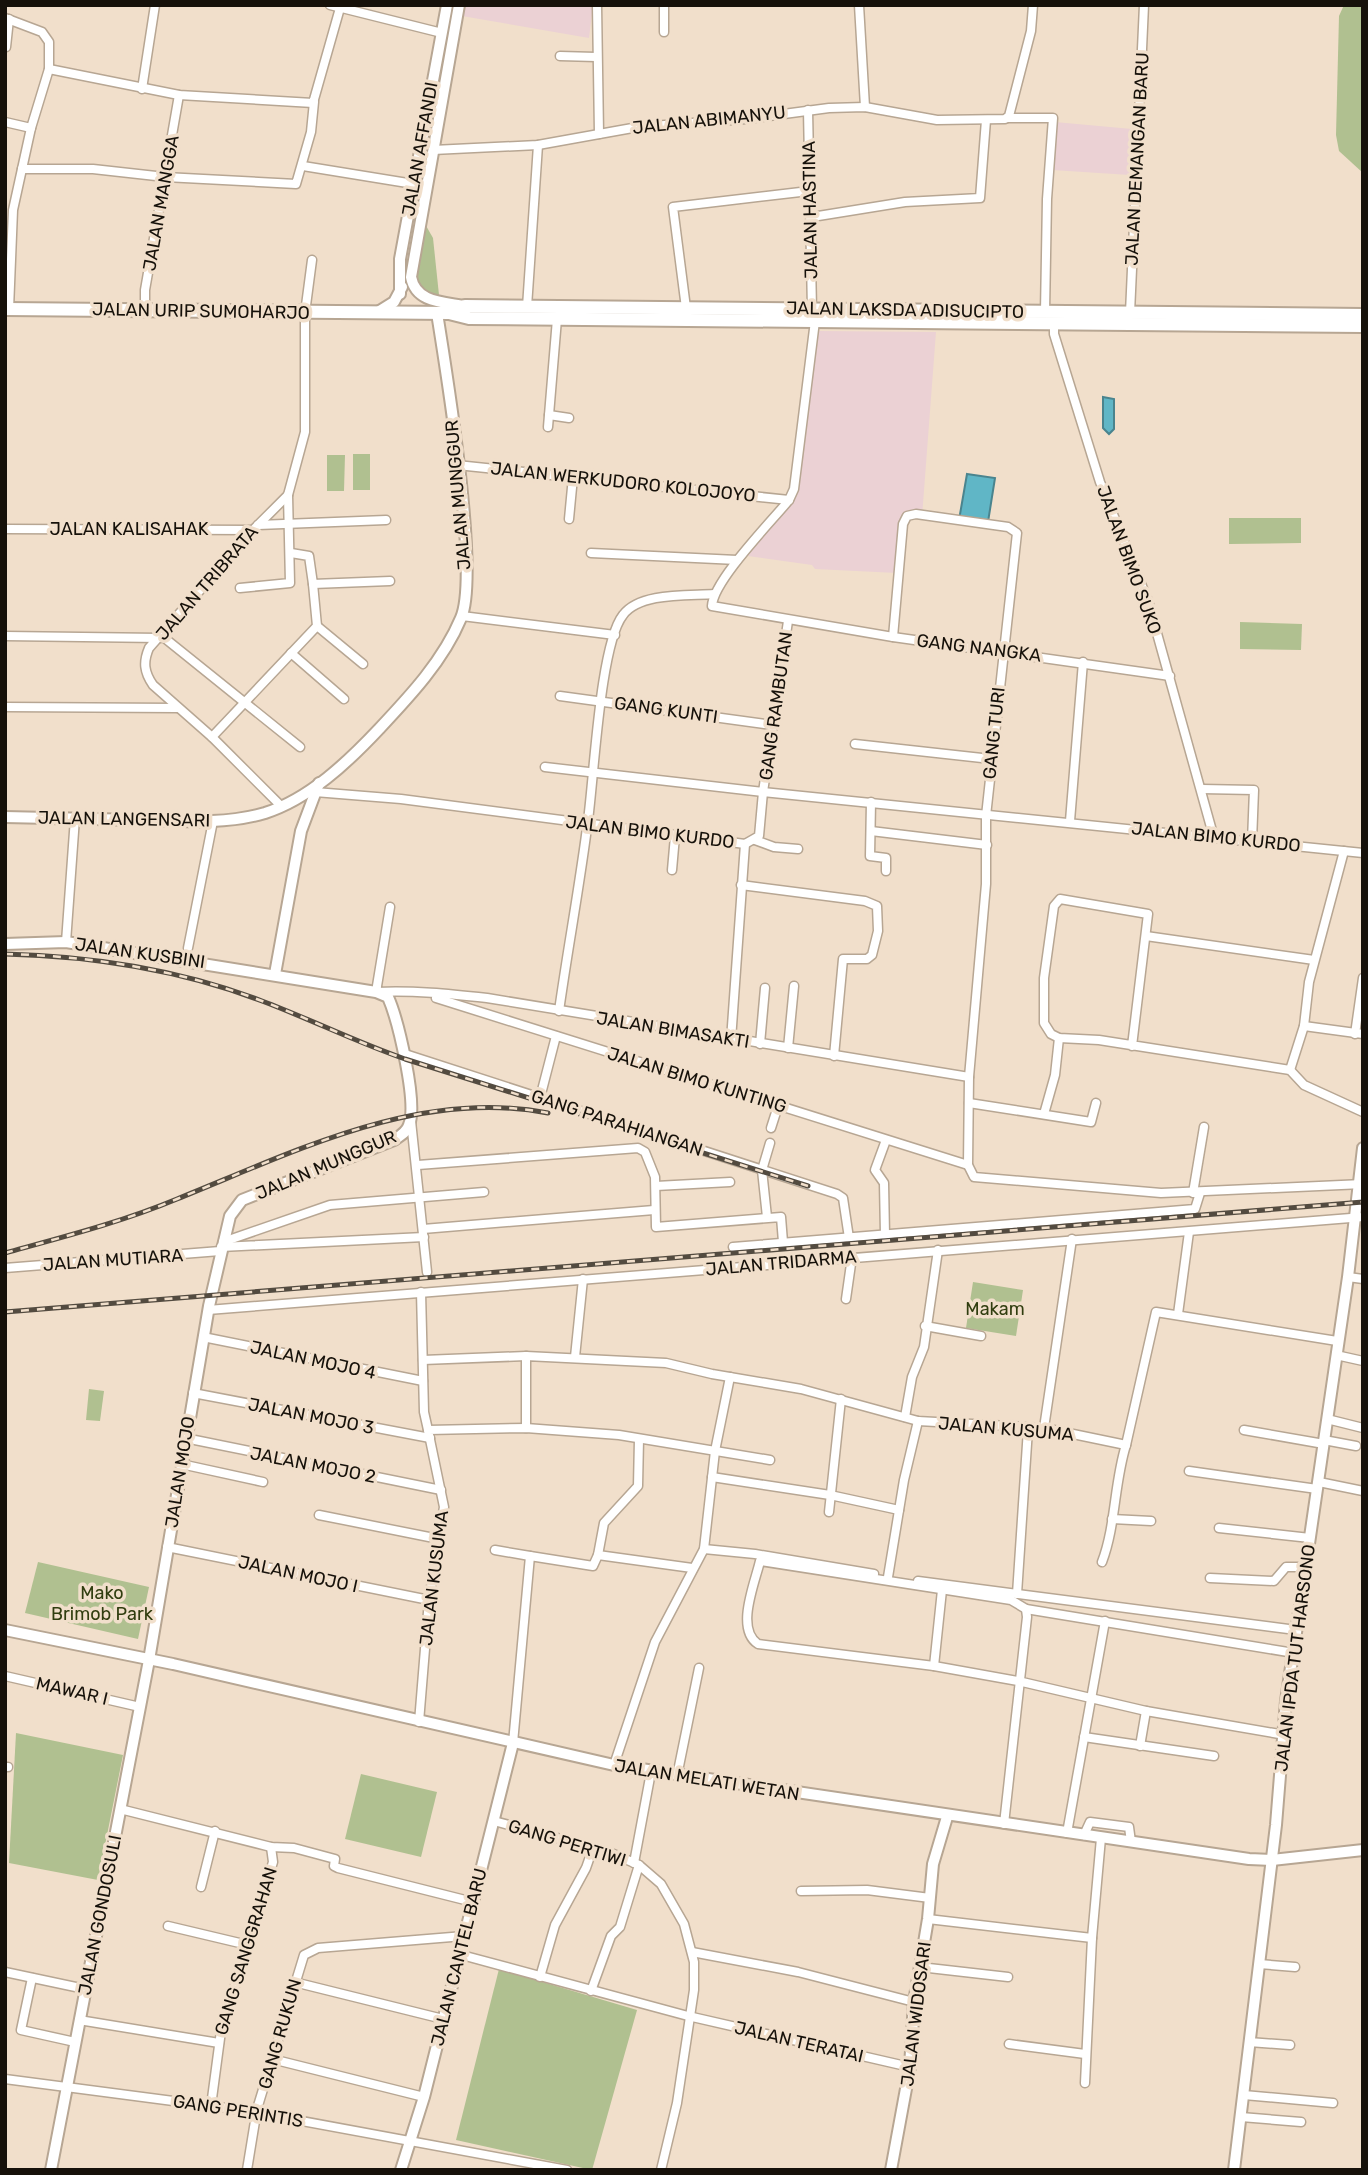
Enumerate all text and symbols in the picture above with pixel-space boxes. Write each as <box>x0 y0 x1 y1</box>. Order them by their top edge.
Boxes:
street label: JALAN DEMANGAN BARU <box>1120 52 1154 266</box>
street label: JALAN AFFANDI <box>397 80 443 218</box>
street label: JALAN ABIMANYU <box>631 101 787 139</box>
street label: JALAN MANGGA <box>138 133 184 273</box>
street label: JALAN HASTINA <box>798 141 822 279</box>
street label: JALAN LAKSDA ADISUCIPTO <box>786 297 1024 323</box>
street label: JALAN URIP SUMOHARJO <box>92 298 310 324</box>
street label: JALAN MUNGGUR <box>440 419 476 571</box>
street label: JALAN WERKUDORO KOLOJOYO <box>489 457 757 507</box>
street label: JALAN BIMO SUKO <box>1092 483 1166 637</box>
street label: JALAN KALISAHAK <box>49 518 209 540</box>
street label: JALAN TRIBRATA <box>151 521 263 645</box>
street label: GANG NANGKA <box>915 629 1043 667</box>
street label: GANG RAMBUTAN <box>755 630 797 782</box>
street label: GANG TURI <box>978 686 1010 780</box>
street label: GANG KUNTI <box>613 692 719 728</box>
street label: JALAN LANGENSARI <box>38 806 210 832</box>
street label: JALAN BIMO KURDO <box>564 811 736 853</box>
street label: JALAN BIMO KURDO <box>1130 817 1302 857</box>
street label: JALAN KUSBINI <box>73 933 207 973</box>
street label: JALAN BIMASAKTI <box>595 1007 751 1053</box>
street label: JALAN BIMO KUNTING <box>605 1042 789 1118</box>
street label: GANG PARAHIANGAN <box>529 1085 705 1161</box>
street label: JALAN MUNGGUR <box>252 1125 400 1205</box>
street label: JALAN MUTIARA <box>42 1244 184 1276</box>
street label: JALAN TRIDARMA <box>705 1245 857 1281</box>
park label: Makam <box>965 1298 1025 1320</box>
street label: JALAN MOJO 4 <box>248 1336 378 1384</box>
street label: JALAN MOJO 3 <box>246 1393 376 1439</box>
street label: JALAN KUSUMA <box>937 1412 1075 1446</box>
street label: JALAN MOJO <box>160 1415 200 1529</box>
street label: JALAN MOJO 2 <box>248 1442 378 1488</box>
street label: JALAN KUSUMA <box>415 1509 453 1647</box>
street label: JALAN IPDA TUT HARSONO <box>1270 1543 1320 1773</box>
street label: JALAN MOJO I <box>236 1551 360 1597</box>
park label: Mako Brimob Park <box>51 1582 154 1625</box>
street label: MAWAR I <box>34 1672 110 1710</box>
street label: JALAN MELATI WETAN <box>613 1755 801 1805</box>
street label: GANG PERTIWI <box>505 1815 629 1871</box>
street label: JALAN GONDOSULI <box>74 1833 126 1997</box>
street label: GANG SANGGRAHAN <box>210 1864 282 2038</box>
street label: JALAN CANTEL BARU <box>426 1866 492 2048</box>
street label: JALAN WIDOSARI <box>896 1940 936 2088</box>
street label: GANG RUKUN <box>254 1976 306 2092</box>
street label: JALAN TERATAI <box>732 2016 866 2068</box>
street label: GANG PERINTIS <box>171 2090 305 2132</box>

